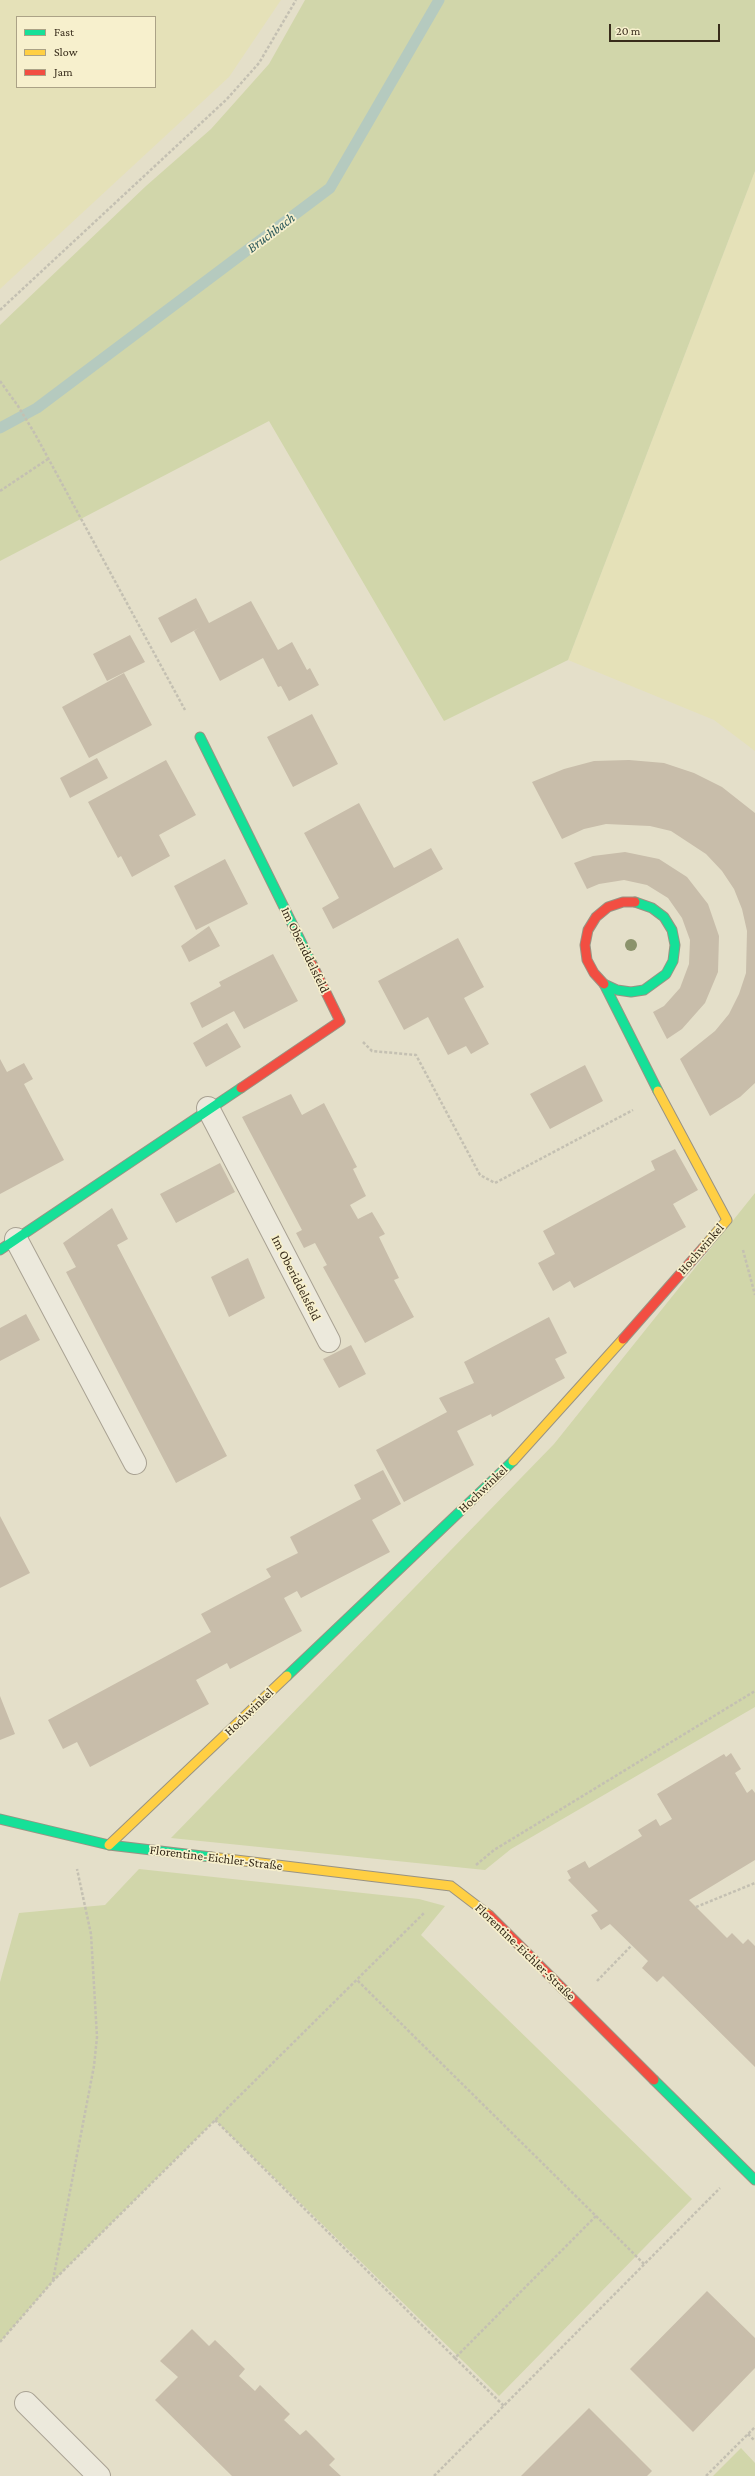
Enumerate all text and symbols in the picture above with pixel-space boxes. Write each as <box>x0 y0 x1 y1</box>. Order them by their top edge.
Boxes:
legend <box>16 16 156 88</box>
scale bar <box>611 16 722 42</box>
text: 20 m <box>616 24 640 38</box>
text: Fast <box>54 25 74 39</box>
text: Slow <box>54 45 78 59</box>
text: Jam <box>54 65 73 79</box>
water label: Bruchbach <box>244 210 298 256</box>
street label: Im Oberiddelsfeld <box>277 905 333 995</box>
street label: Hochwinkel <box>675 1220 727 1278</box>
street label: Im Oberiddelsfeld <box>268 1233 324 1323</box>
street label: Hochwinkel <box>455 1462 511 1516</box>
street label: Hochwinkel <box>221 1685 277 1739</box>
street label: Florentine-Eichler-Straße <box>149 1842 283 1874</box>
street label: Florentine-Eichler-Straße <box>472 1900 578 2004</box>

